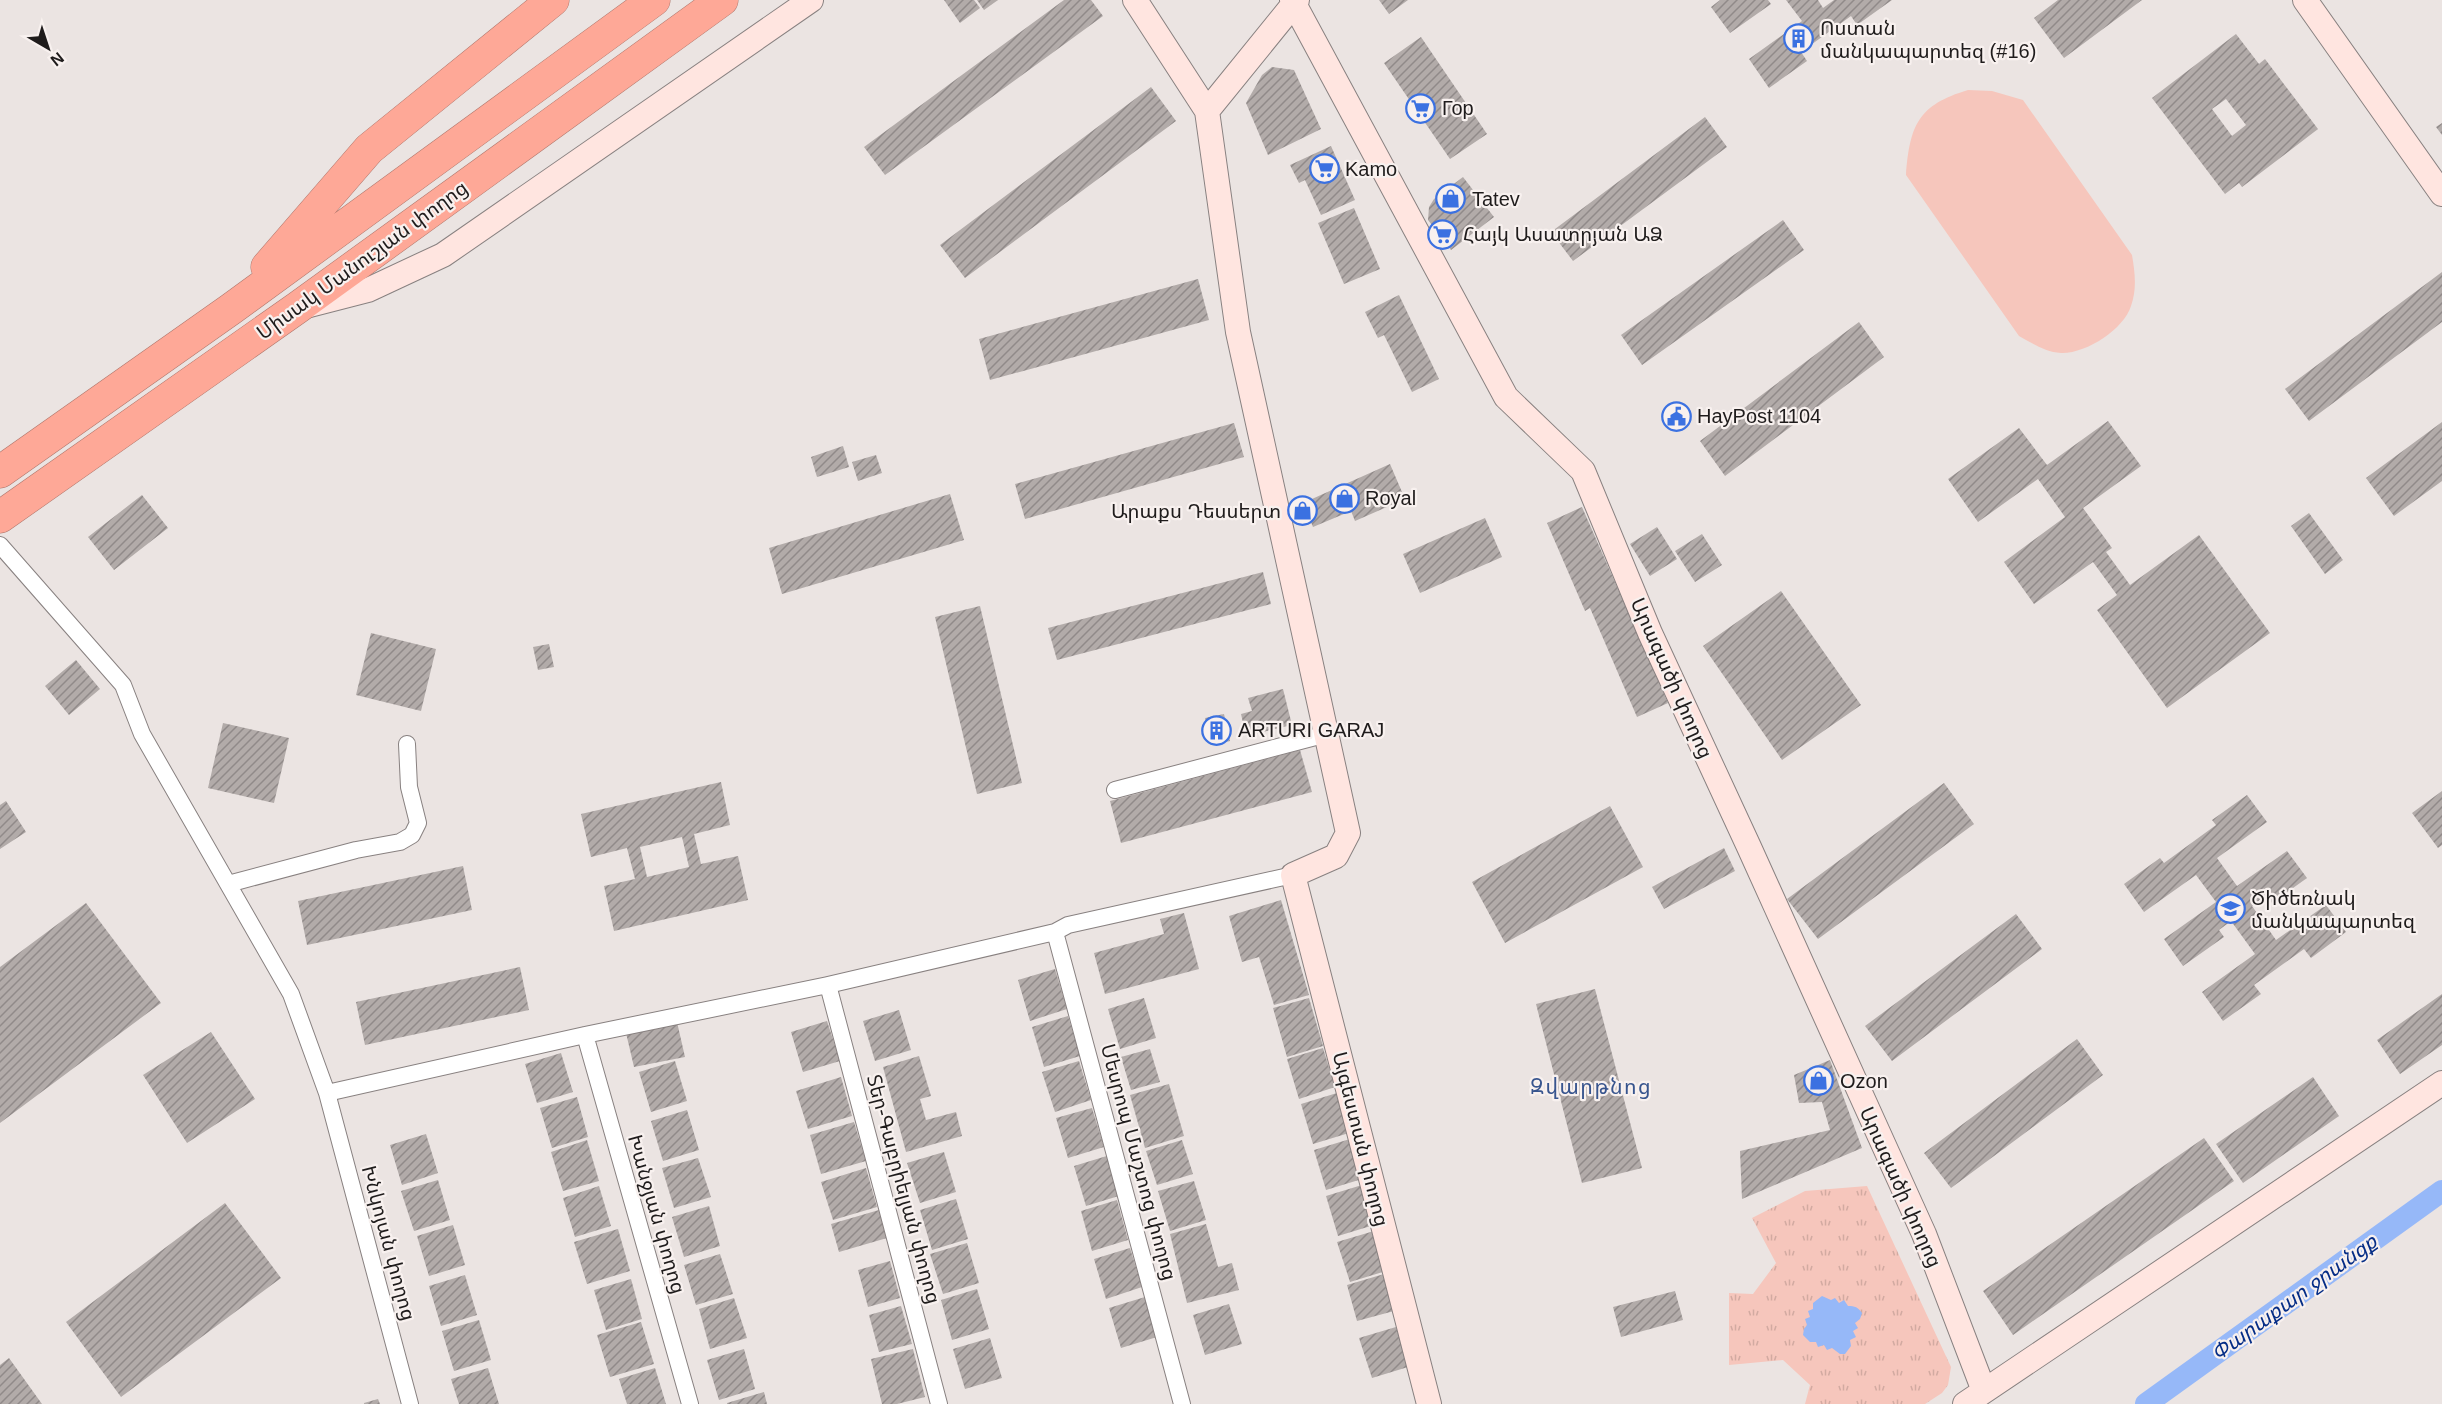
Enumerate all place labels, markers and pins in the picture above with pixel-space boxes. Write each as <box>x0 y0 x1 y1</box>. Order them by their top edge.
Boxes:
place label: Ոստան մանկապարտեզ (#16) <box>1820 17 2036 63</box>
building icon: Ոստան մանկապարտեզ (#16) <box>1783 23 1815 55</box>
supermarket icon: Гор <box>1405 92 1437 124</box>
place label: Гор <box>1442 97 1474 119</box>
supermarket icon: Kamo <box>1308 153 1340 185</box>
place label: Kamo <box>1345 158 1397 180</box>
shop icon: Tatev <box>1435 183 1467 215</box>
place label: Tatev <box>1472 188 1520 210</box>
supermarket icon: Հայկ Ասատրյան ԱՁ <box>1426 218 1458 250</box>
place label: Հայկ Ասատրյան ԱՁ <box>1463 223 1663 246</box>
public building icon: HayPost 1104 <box>1660 400 1692 432</box>
place label: HayPost 1104 <box>1697 405 1821 427</box>
shop icon: Royal <box>1328 482 1360 514</box>
place label: Royal <box>1365 487 1416 509</box>
shop icon: Արաքս Դեսսերտ <box>1286 495 1318 527</box>
place label: Արաքս Դեսսերտ <box>1111 500 1281 523</box>
building icon: ARTURI GARAJ <box>1201 714 1233 746</box>
place label: ARTURI GARAJ <box>1238 719 1384 741</box>
place label: Ծիծեռնակ մանկապարտեզ <box>2251 887 2416 933</box>
school or university icon: Ծիծեռնակ մանկապարտեզ <box>2214 893 2246 925</box>
shop icon: Ozon <box>1803 1065 1835 1097</box>
place label: Ozon <box>1840 1070 1888 1092</box>

